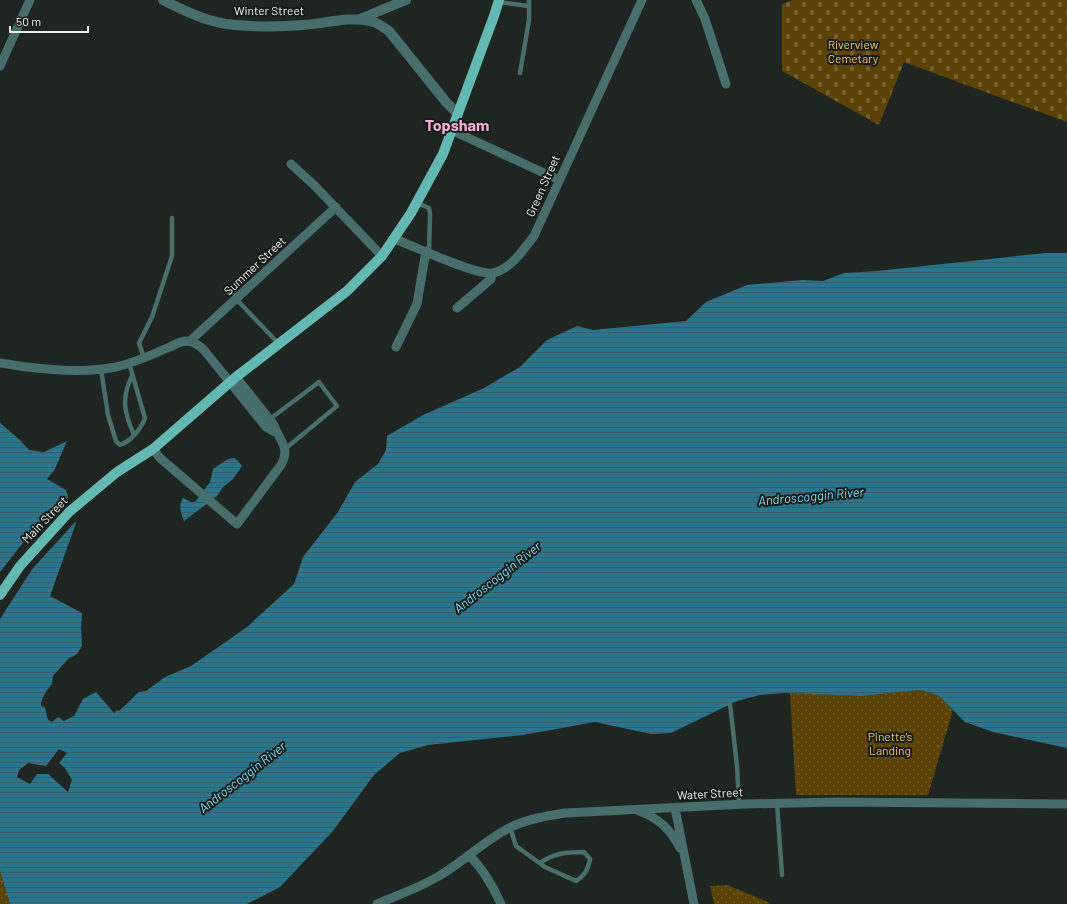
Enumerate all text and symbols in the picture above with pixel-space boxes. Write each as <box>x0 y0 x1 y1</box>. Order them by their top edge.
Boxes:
street label: Winter Street <box>234 3 304 17</box>
scale bar <box>10 8 88 34</box>
text: 50 m <box>16 14 41 28</box>
park label: Riverview Cemetary <box>828 37 879 65</box>
district label: Topsham <box>425 115 489 134</box>
street label: Green Street <box>522 153 562 219</box>
street label: Summer Street <box>221 233 288 297</box>
water label: Androscoggin River <box>757 483 865 509</box>
street label: Main Street <box>19 493 70 546</box>
water label: Androscoggin River <box>450 538 544 616</box>
park label: Pinette’s Landing <box>868 729 912 757</box>
water label: Androscoggin River <box>195 738 289 816</box>
street label: Water Street <box>677 784 743 802</box>

